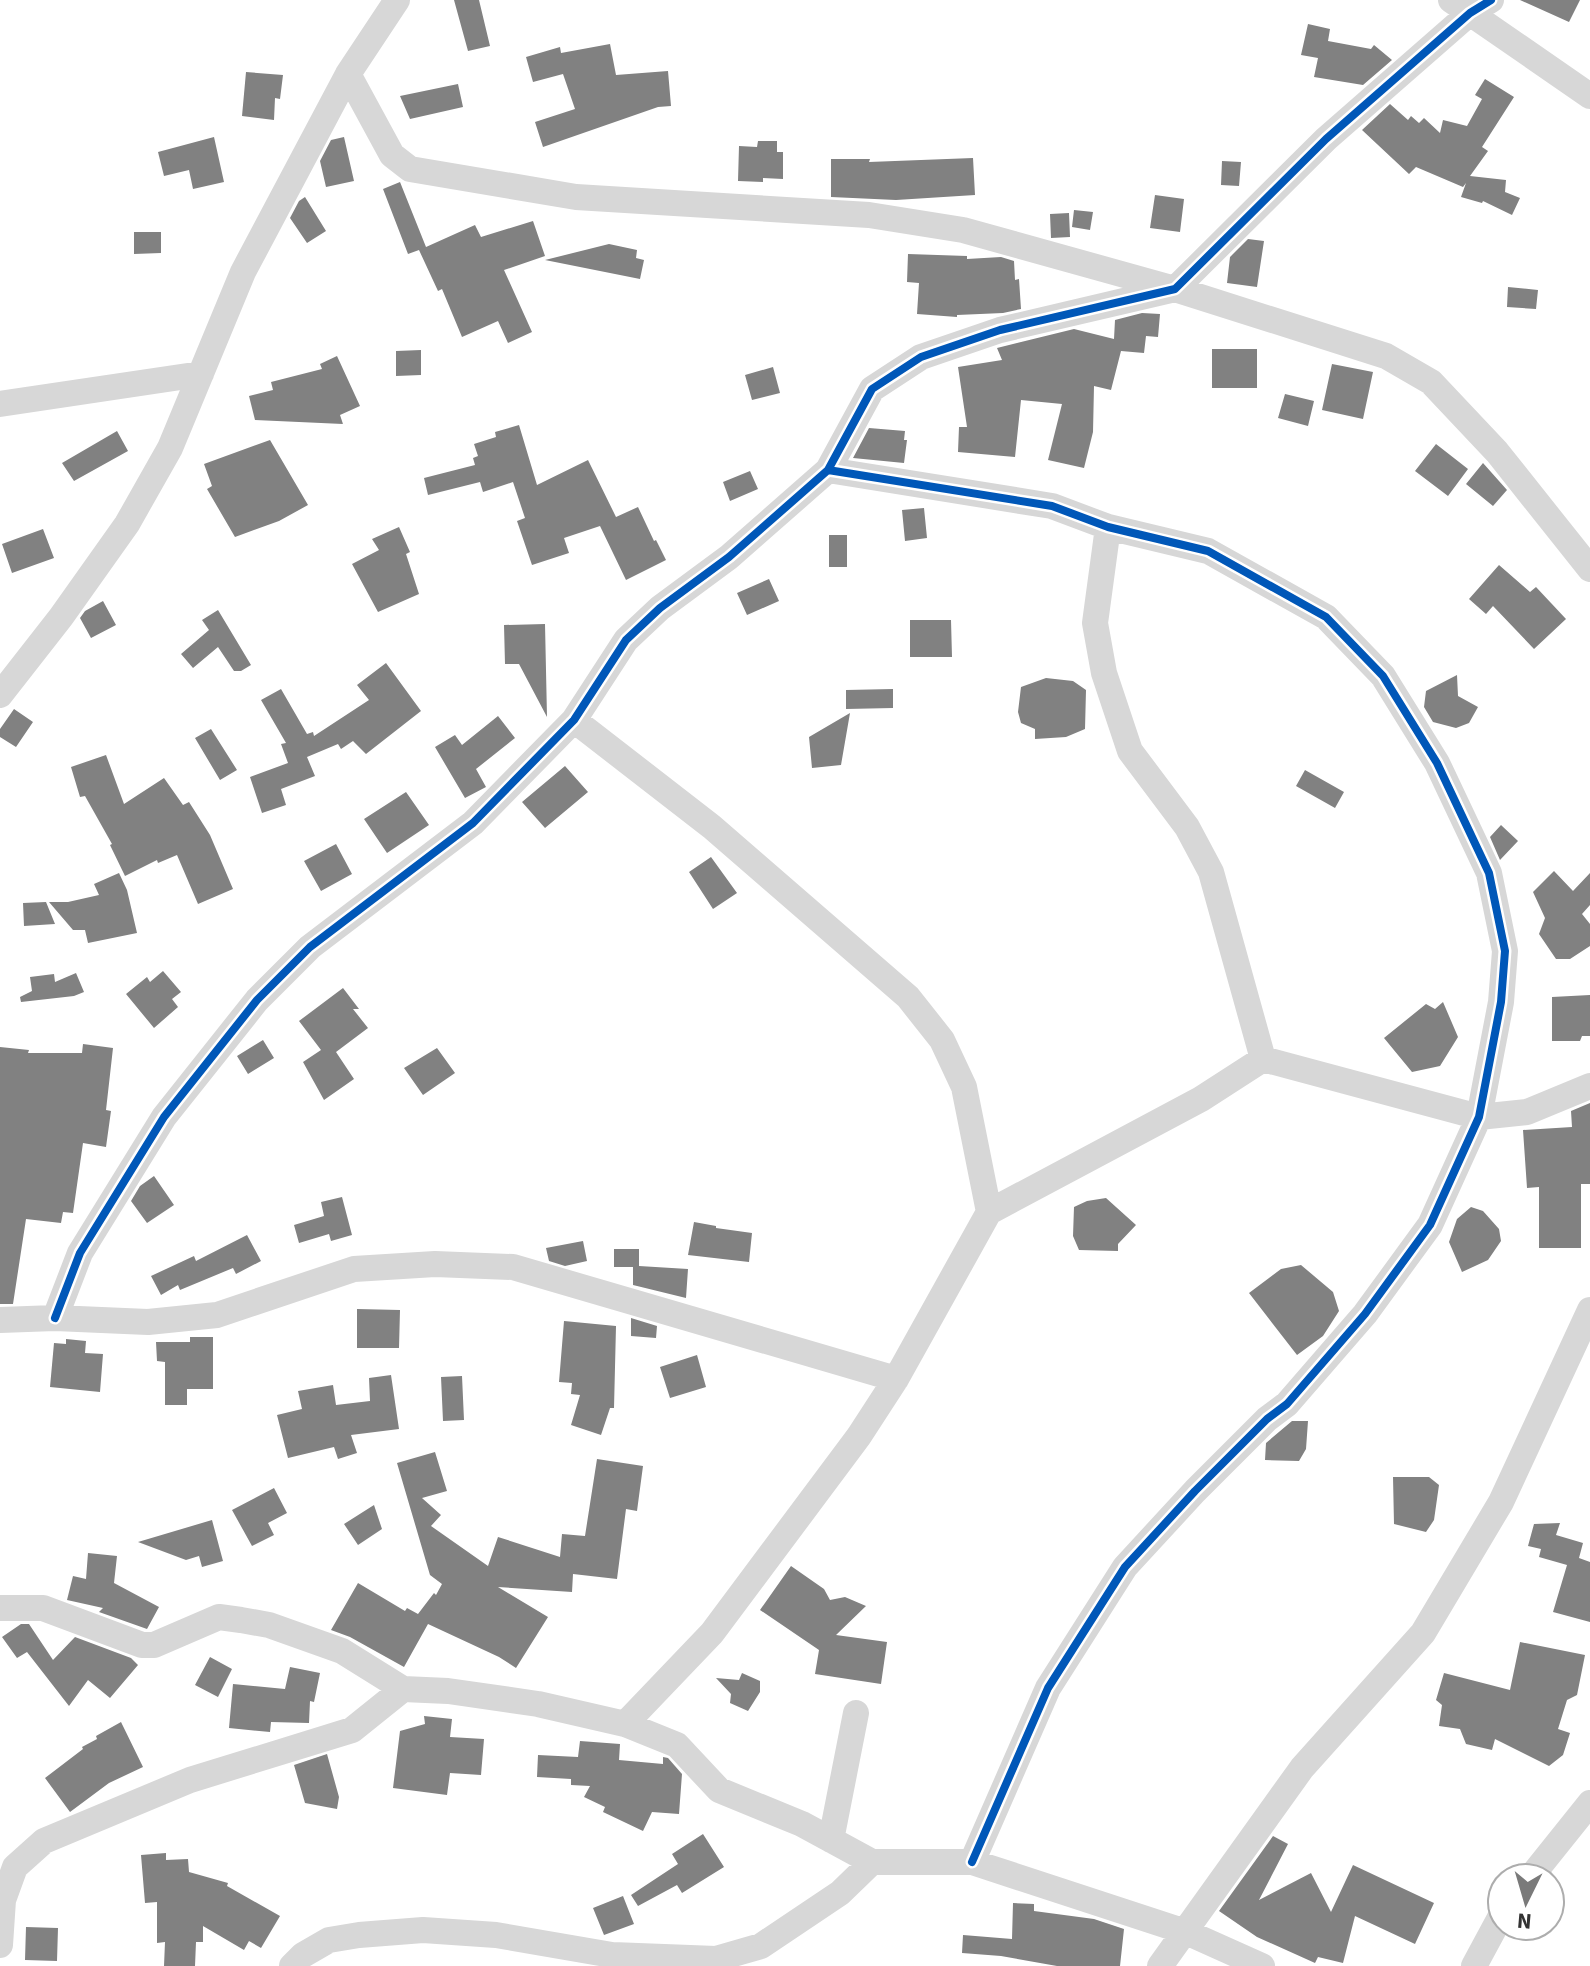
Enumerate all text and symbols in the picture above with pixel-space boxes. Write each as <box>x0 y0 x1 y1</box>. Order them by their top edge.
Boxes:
north arrow <box>1486 1862 1566 1942</box>
text: N <box>1516 1904 1533 1938</box>

